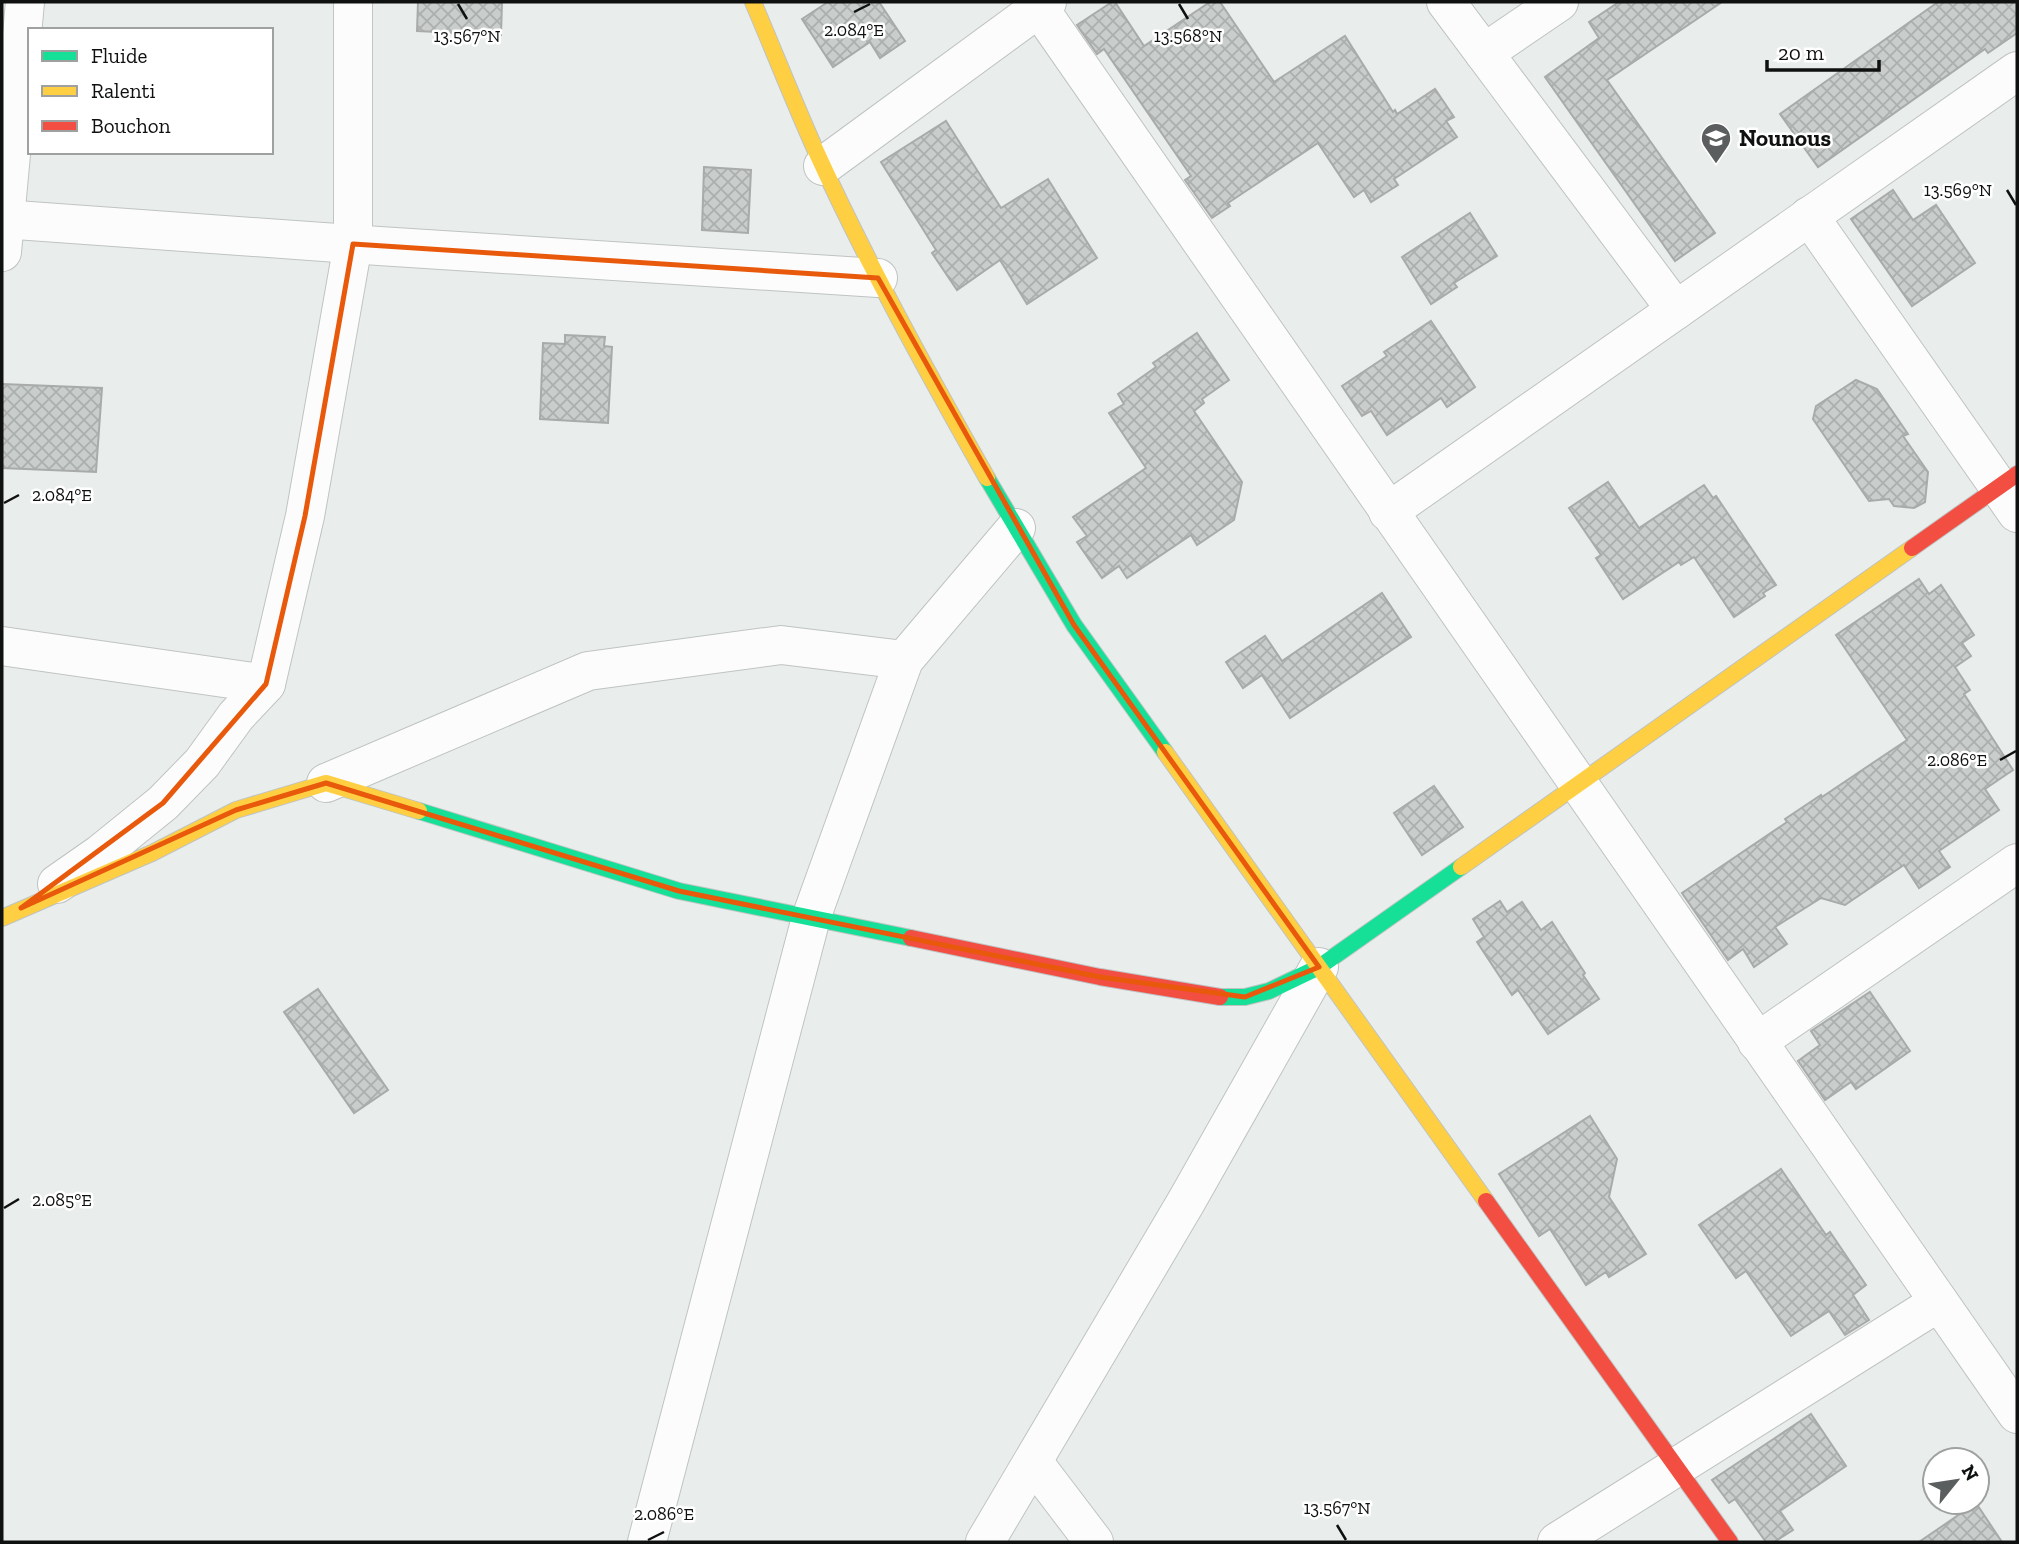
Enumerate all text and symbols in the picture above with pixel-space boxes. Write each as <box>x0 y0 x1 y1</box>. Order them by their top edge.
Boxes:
text: 2.084°E <box>824 19 884 41</box>
text: 13.567°N <box>433 25 501 47</box>
text: 13.568°N <box>1154 25 1222 47</box>
legend <box>28 28 273 154</box>
scale bar <box>1767 28 1879 72</box>
text: 20 m <box>1778 40 1824 65</box>
text: Fluide <box>91 43 147 68</box>
text: Ralenti <box>91 78 155 103</box>
text: Bouchon <box>91 113 171 138</box>
school or university icon: Nounous <box>1699 121 1733 165</box>
place label: Nounous <box>1739 124 1831 152</box>
text: 13.569°N <box>1924 179 1992 201</box>
text: 2.084°E <box>32 484 92 506</box>
text: 2.086°E <box>1927 749 1987 771</box>
text: 2.085°E <box>32 1189 92 1211</box>
north arrow <box>1921 1446 1991 1516</box>
text: N <box>1957 1461 1984 1485</box>
text: 13.567°N <box>1303 1497 1371 1519</box>
text: 2.086°E <box>634 1503 694 1525</box>

